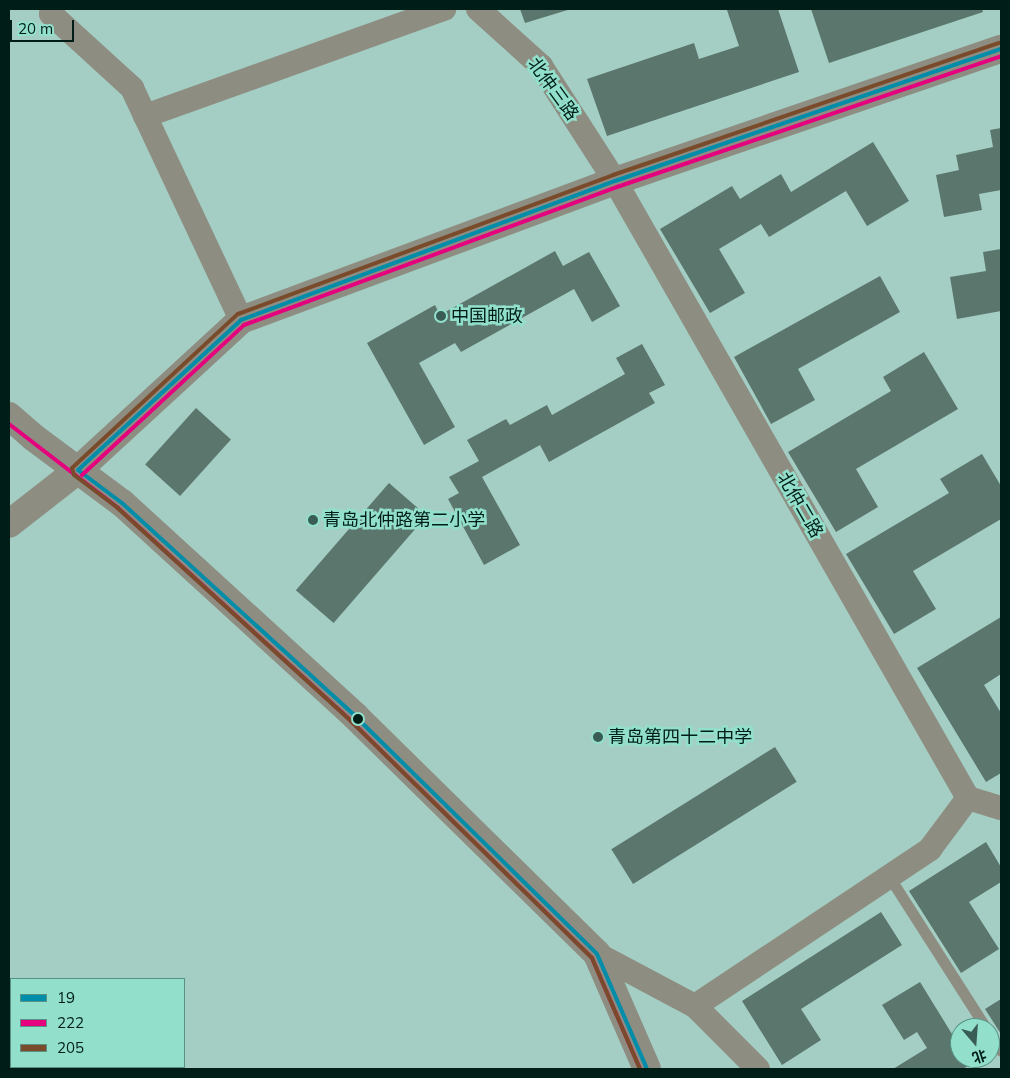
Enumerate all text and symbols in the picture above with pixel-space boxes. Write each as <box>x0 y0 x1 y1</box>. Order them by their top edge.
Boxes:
scale bar <box>12 10 76 42</box>
text: 20 m <box>18 19 53 38</box>
street label: 北仲三路 <box>523 54 583 124</box>
place label: 中国邮政 <box>451 305 523 327</box>
marker: 中国邮政 <box>435 310 447 322</box>
street label: 北仲二路 <box>773 468 827 542</box>
place label: 青岛北仲路第二小学 <box>323 509 485 531</box>
marker: 青岛北仲路第二小学 <box>307 514 319 526</box>
unlabelled marker <box>353 714 363 724</box>
place label: 青岛第四十二中学 <box>608 726 752 748</box>
marker: 青岛第四十二中学 <box>592 731 604 743</box>
legend <box>10 978 185 1068</box>
text: 19 <box>57 988 75 1007</box>
text: 222 <box>57 1013 84 1032</box>
north arrow <box>950 1018 1000 1068</box>
text: 205 <box>57 1038 84 1057</box>
text: 北 <box>970 1046 989 1067</box>

